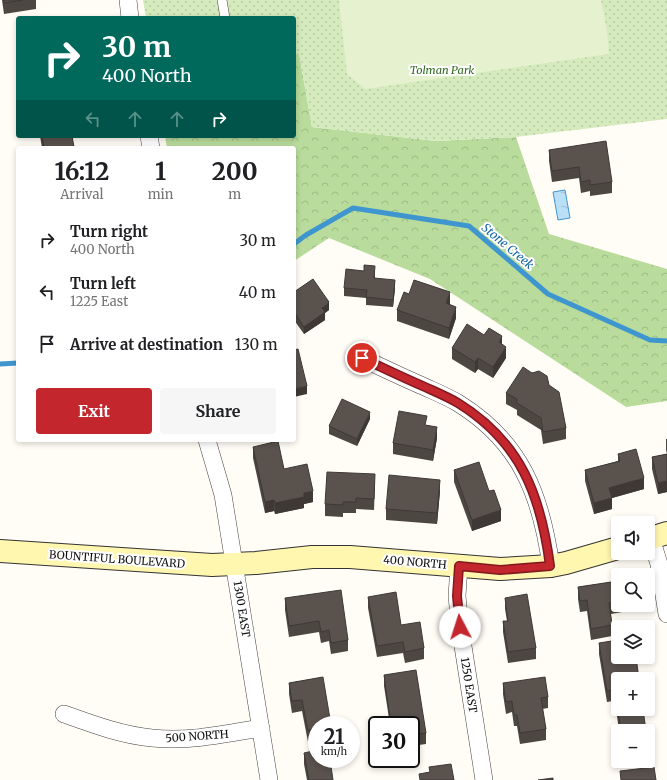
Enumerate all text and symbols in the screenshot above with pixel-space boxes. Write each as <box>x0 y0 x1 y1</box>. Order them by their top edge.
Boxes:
text: 30 m <box>102 29 171 65</box>
icon: right <box>36 32 88 84</box>
park label: Tolman Park <box>410 63 474 77</box>
text: 400 North <box>102 64 192 87</box>
icon: left <box>82 108 104 130</box>
icon: ahead <box>124 108 146 130</box>
icon: ahead <box>166 108 188 130</box>
icon: right <box>208 108 230 130</box>
text: 16:12 <box>54 156 109 187</box>
text: 1 <box>155 156 166 187</box>
text: 200 <box>212 156 258 187</box>
text: Arrival <box>60 186 104 203</box>
text: min <box>148 186 173 203</box>
text: m <box>228 186 241 203</box>
water label: Stone Creek <box>479 220 537 272</box>
text: Turn right <box>70 222 148 241</box>
icon: right <box>36 229 58 251</box>
text: 30 m <box>239 231 276 250</box>
text: 400 North <box>70 241 135 258</box>
text: Turn left <box>70 274 136 293</box>
icon: left <box>36 281 58 303</box>
text: 40 m <box>239 283 276 302</box>
text: 1225 East <box>70 293 128 310</box>
icon: arrive <box>36 333 58 355</box>
text: Arrive at destination <box>70 335 223 354</box>
text: 130 m <box>235 335 278 354</box>
pin <box>345 341 379 375</box>
icon: arrive <box>351 347 373 369</box>
button: Exit <box>36 388 152 434</box>
button: Share <box>160 388 276 434</box>
map controls <box>611 516 655 768</box>
button: sound <box>611 516 655 560</box>
street label: BOUNTIFUL BOULEVARD <box>49 547 185 571</box>
street label: 400 NORTH <box>383 552 448 572</box>
button: search <box>611 568 655 612</box>
street label: 1300 EAST <box>231 580 253 638</box>
position arrow <box>439 606 481 648</box>
button: layers <box>611 620 655 664</box>
street label: 1250 EAST <box>458 656 480 714</box>
button: + <box>611 672 655 716</box>
speed limit sign: 30 <box>368 716 420 768</box>
text: 21 <box>324 724 344 749</box>
button: − <box>611 724 655 768</box>
street label: 500 NORTH <box>165 727 229 745</box>
text: km/h <box>321 745 347 758</box>

